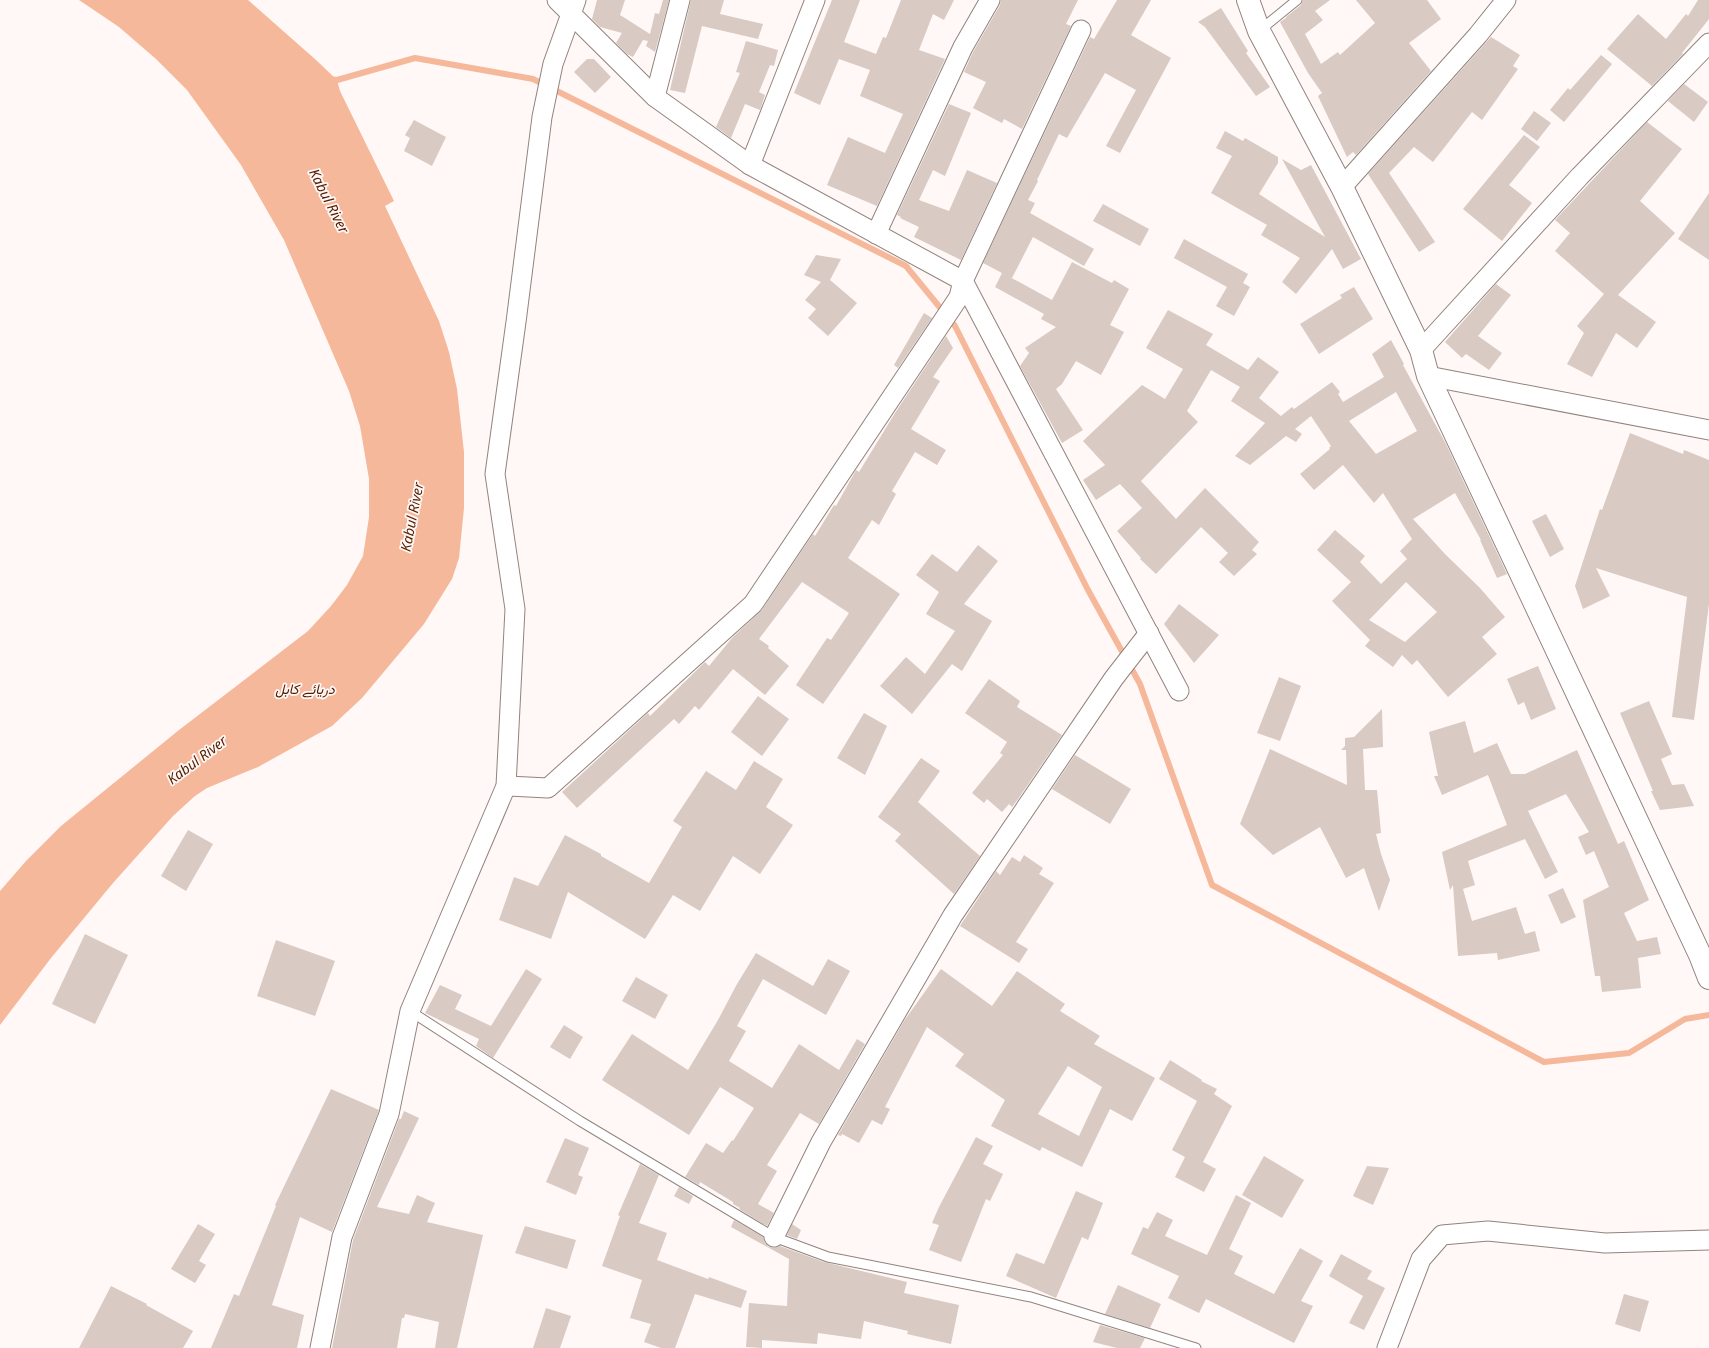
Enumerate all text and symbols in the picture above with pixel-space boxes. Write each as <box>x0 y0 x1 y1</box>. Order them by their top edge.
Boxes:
water label: Kabul River <box>305 165 354 237</box>
water label: Kabul River <box>396 480 428 553</box>
water label: دریائے کابل <box>275 679 335 698</box>
water label: Kabul River <box>163 731 231 788</box>

